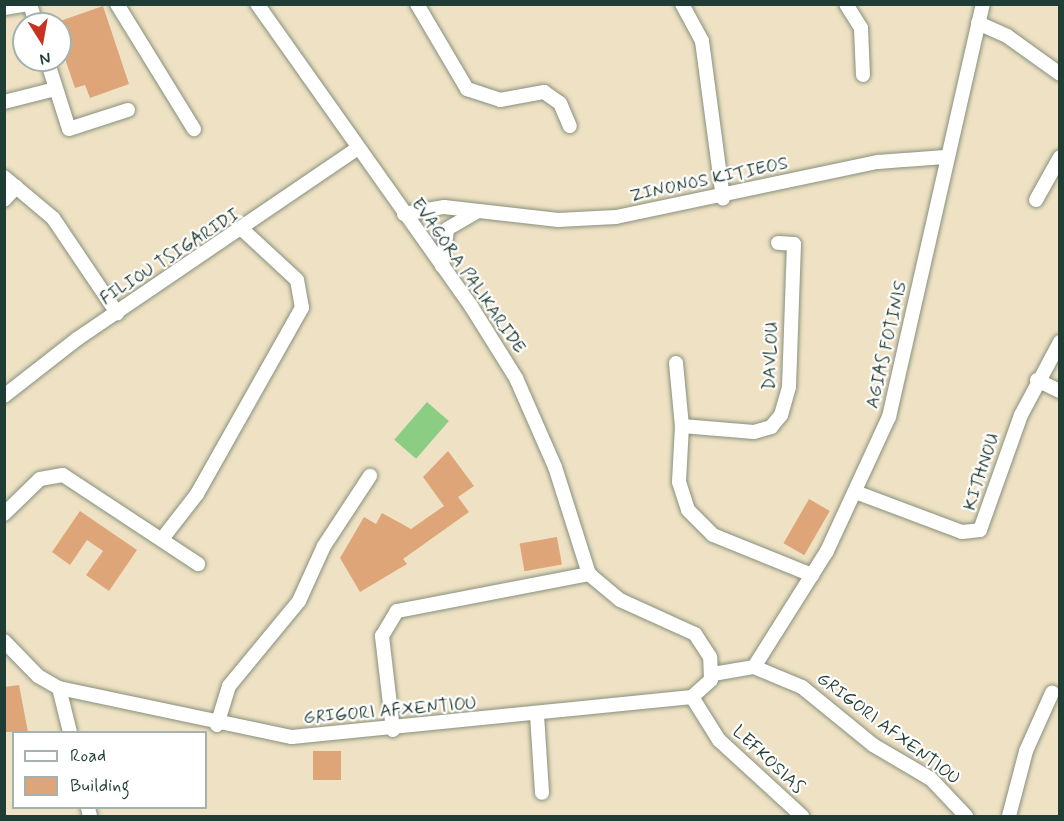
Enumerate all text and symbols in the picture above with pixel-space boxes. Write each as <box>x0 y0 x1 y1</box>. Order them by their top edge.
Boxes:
north arrow <box>12 12 72 72</box>
text: N <box>38 47 52 70</box>
street label: ZINONOS KITIEOS <box>628 153 790 207</box>
street label: EVAGORA PALIKARIDE <box>404 191 532 361</box>
street label: FILIOU TSIGARIDI <box>99 206 241 308</box>
street label: AGIAS FOTINIS <box>862 279 912 411</box>
street label: DAVLOU <box>758 321 784 391</box>
street label: KITHNOU <box>959 431 1005 513</box>
street label: GRIGORI AFXENTIOU <box>812 668 964 790</box>
street label: GRIGORI AFXENTIOU <box>303 693 477 729</box>
street label: LEFKOSIAS <box>728 721 808 799</box>
legend <box>12 731 207 809</box>
text: Road <box>70 744 106 768</box>
text: Building <box>70 774 130 798</box>

